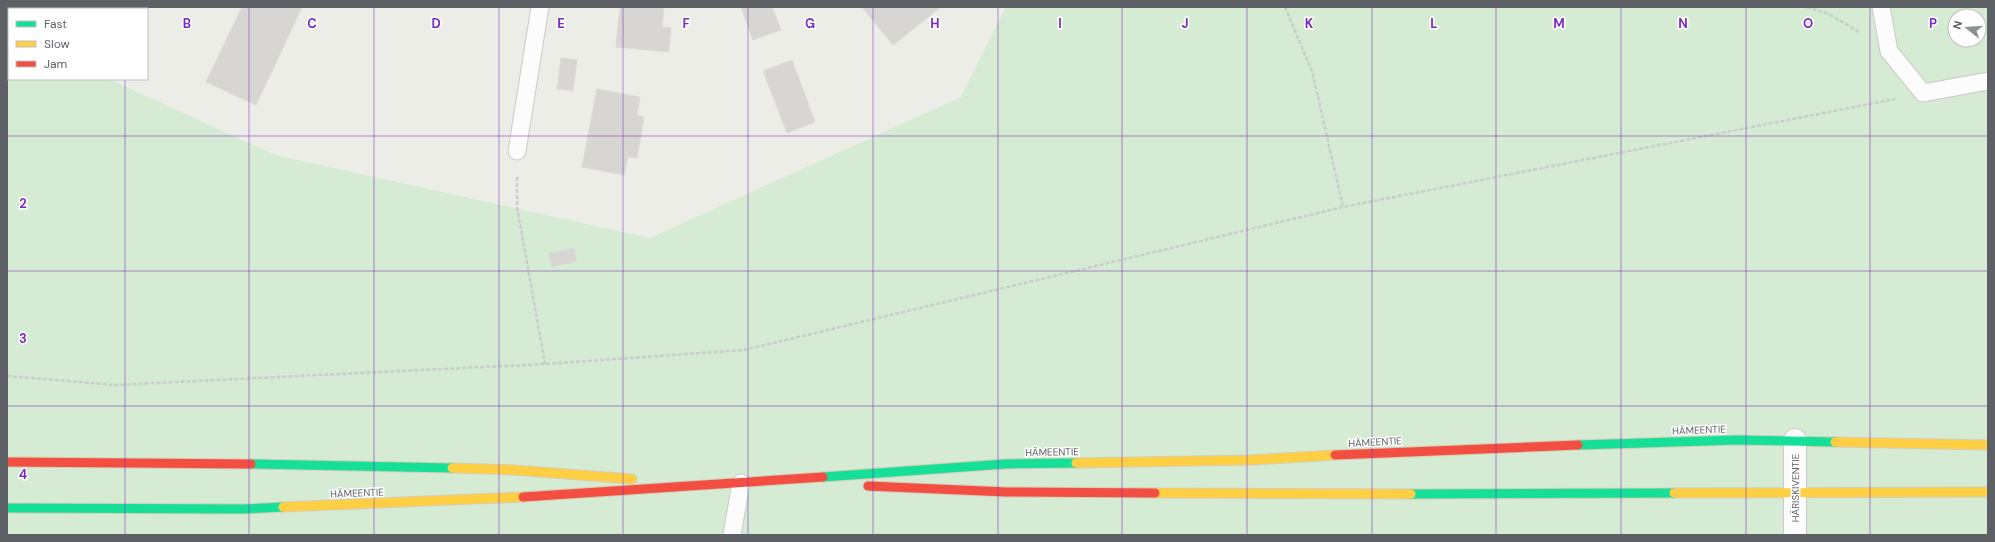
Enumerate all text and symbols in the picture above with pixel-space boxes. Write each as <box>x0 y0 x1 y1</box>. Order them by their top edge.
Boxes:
legend <box>8 8 148 80</box>
north arrow <box>1947 8 1987 48</box>
text: B <box>183 15 191 32</box>
text: C <box>307 15 317 32</box>
text: D <box>431 15 441 32</box>
text: E <box>557 15 565 32</box>
text: F <box>682 15 690 32</box>
text: G <box>805 15 815 32</box>
text: H <box>930 15 940 32</box>
text: I <box>1058 15 1062 32</box>
text: J <box>1181 15 1189 32</box>
text: K <box>1305 15 1314 32</box>
text: L <box>1430 15 1438 32</box>
text: M <box>1553 15 1565 32</box>
text: N <box>1678 15 1688 32</box>
text: O <box>1803 15 1813 32</box>
text: P <box>1929 15 1937 32</box>
text: Fast <box>44 16 67 32</box>
text: N <box>1950 19 1965 31</box>
text: Slow <box>44 36 70 52</box>
text: Jam <box>44 56 67 72</box>
text: 2 <box>19 195 27 212</box>
text: 3 <box>19 330 27 347</box>
street label: HÄMEENTIE <box>1672 423 1726 437</box>
street label: HÄMEENTIE <box>1348 434 1402 450</box>
street label: HÄMEENTIE <box>1025 445 1079 459</box>
street label: HÄRISKIVENTIE <box>1789 453 1802 522</box>
text: 4 <box>19 466 27 483</box>
street label: HÄMEENTIE <box>330 486 384 500</box>

